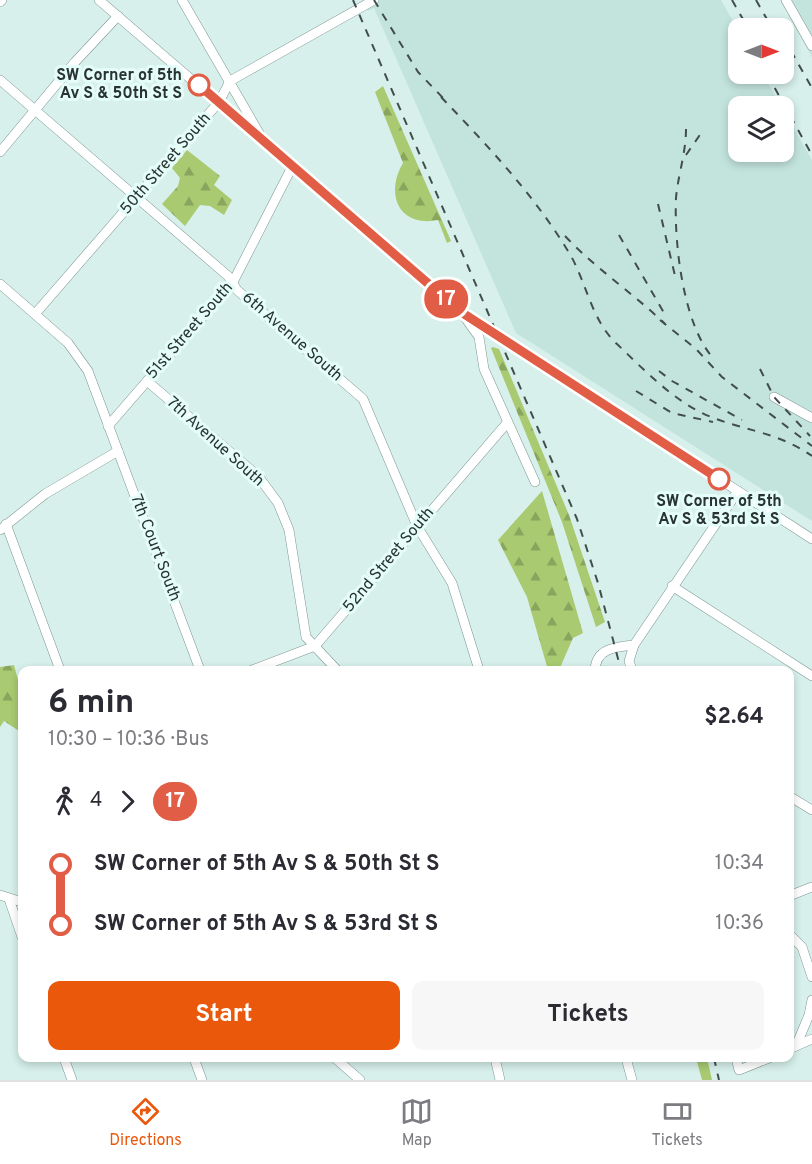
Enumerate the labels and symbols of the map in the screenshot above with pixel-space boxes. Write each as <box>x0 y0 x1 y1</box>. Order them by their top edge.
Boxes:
north arrow <box>728 18 794 84</box>
place label: SW Corner of 5th Av S & 50th St S <box>56 66 182 104</box>
marker: SW Corner of 5th Av S & 50th St S <box>188 74 210 96</box>
street label: 50th Street South <box>116 109 216 219</box>
street label: 51st Street South <box>142 278 238 384</box>
line badge: 17 <box>419 280 473 318</box>
street label: 6th Avenue South <box>238 288 346 386</box>
street label: 7th Avenue South <box>162 393 268 491</box>
marker: SW Corner of 5th Av S & 53rd St S <box>708 468 730 490</box>
street label: 7th Court South <box>125 492 185 604</box>
place label: SW Corner of 5th Av S & 53rd St S <box>656 492 782 530</box>
street label: 52nd Street South <box>339 503 439 617</box>

